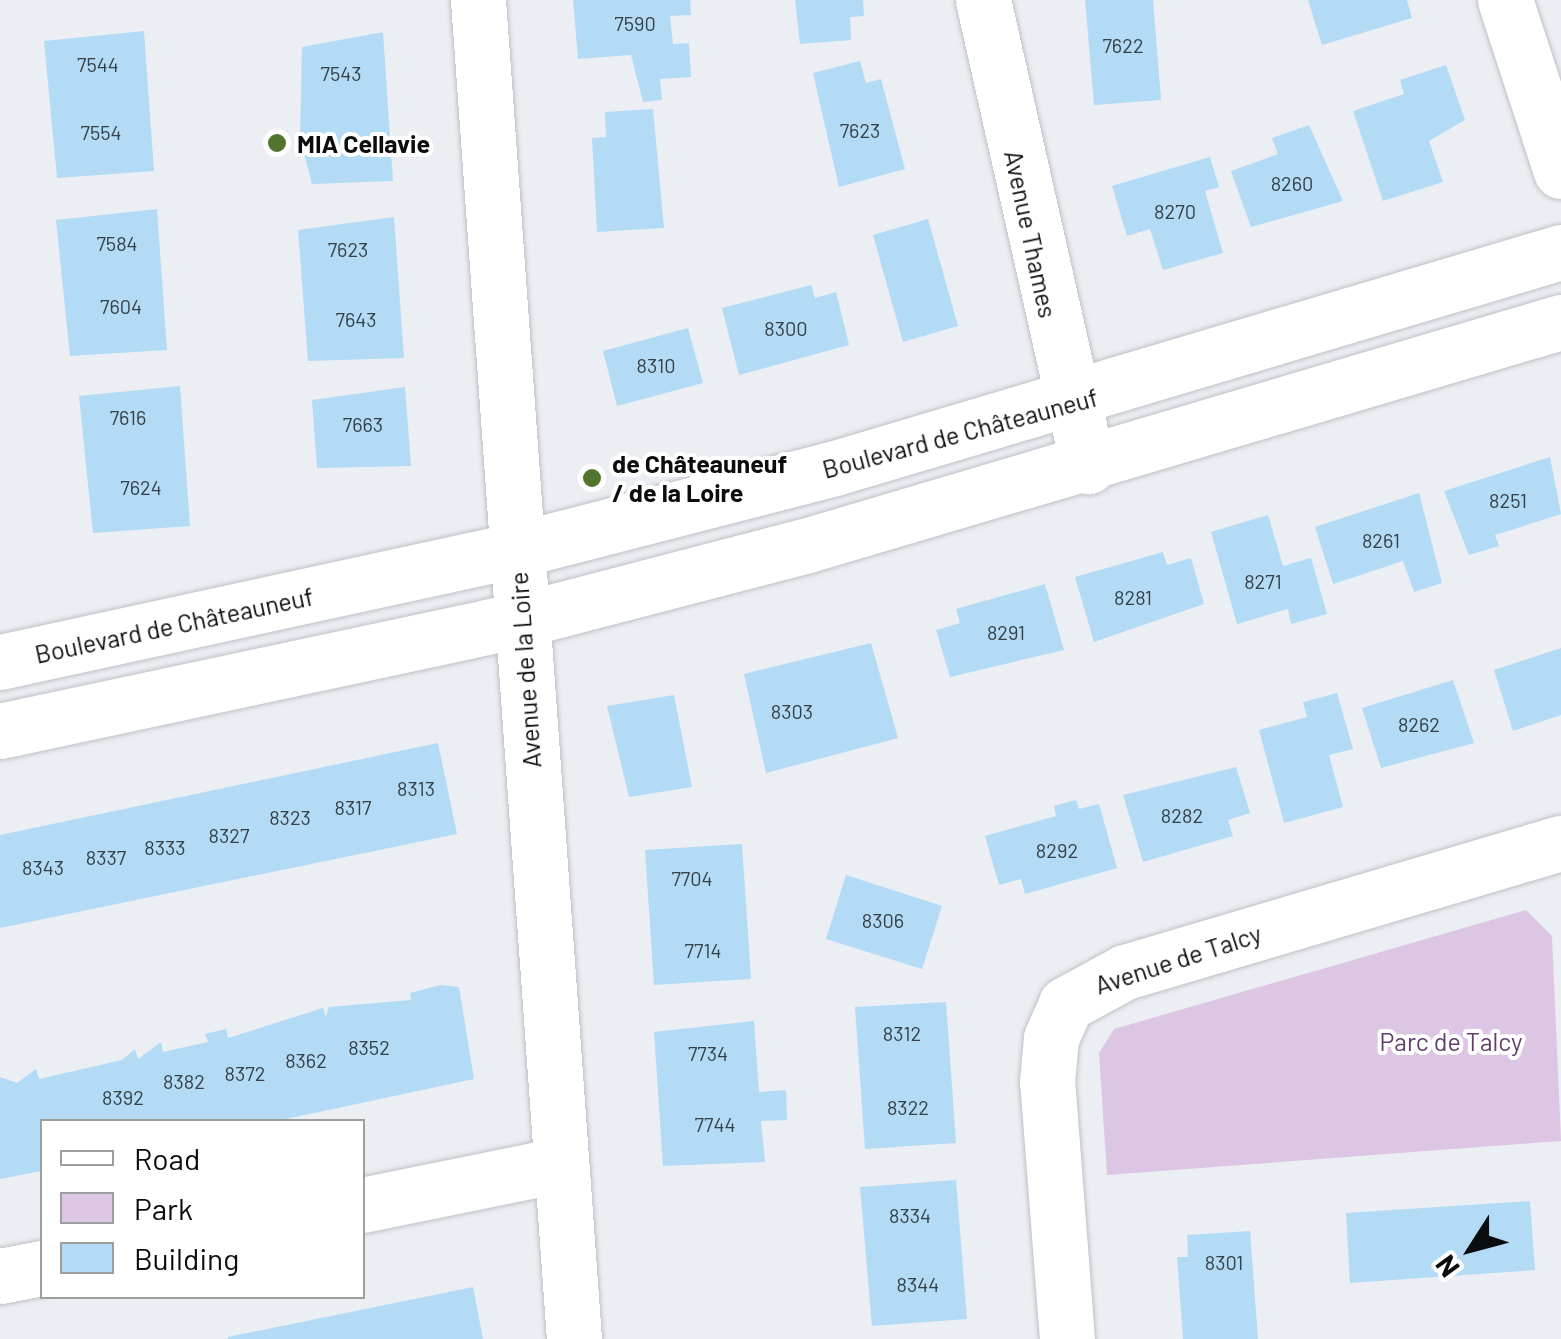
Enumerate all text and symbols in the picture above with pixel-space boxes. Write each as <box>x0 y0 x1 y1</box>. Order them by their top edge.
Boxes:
house number: 7590 <box>614 11 656 35</box>
house number: 7622 <box>1102 33 1144 57</box>
house number: 7544 <box>77 52 119 76</box>
house number: 7543 <box>320 61 362 85</box>
house number: 7623 <box>840 118 880 142</box>
house number: 7554 <box>80 120 122 144</box>
place label: MIA Cellavie <box>297 128 430 158</box>
marker: MIA Cellavie <box>266 132 288 154</box>
street label: Avenue Thames <box>999 147 1063 321</box>
house number: 8260 <box>1271 171 1313 195</box>
house number: 8270 <box>1154 199 1196 223</box>
house number: 7584 <box>96 231 138 255</box>
house number: 7623 <box>328 237 368 261</box>
house number: 7604 <box>100 294 142 318</box>
house number: 7643 <box>335 307 377 331</box>
house number: 8300 <box>764 316 808 340</box>
house number: 8310 <box>637 353 675 377</box>
street label: Boulevard de Châteauneuf <box>819 382 1101 484</box>
house number: 7616 <box>110 405 146 429</box>
house number: 7663 <box>343 412 383 436</box>
place label: de Châteauneuf / de la Loire <box>612 449 787 508</box>
marker: de Châteauneuf / de la Loire <box>581 467 603 489</box>
house number: 7624 <box>120 475 162 499</box>
house number: 8251 <box>1489 488 1527 512</box>
house number: 8261 <box>1362 528 1400 552</box>
house number: 8271 <box>1244 569 1282 593</box>
street label: Avenue de la Loire <box>503 571 547 769</box>
street label: Boulevard de Châteauneuf <box>32 581 316 669</box>
house number: 8281 <box>1114 585 1152 609</box>
house number: 8291 <box>987 620 1025 644</box>
house number: 8303 <box>771 699 813 723</box>
house number: 8262 <box>1398 712 1440 736</box>
house number: 8313 <box>397 776 435 800</box>
house number: 8317 <box>334 795 372 819</box>
house number: 8282 <box>1161 803 1203 827</box>
house number: 8323 <box>269 805 311 829</box>
house number: 8327 <box>209 823 249 847</box>
house number: 8333 <box>144 835 186 859</box>
house number: 8292 <box>1036 838 1078 862</box>
house number: 8337 <box>86 845 126 869</box>
house number: 8343 <box>22 855 64 879</box>
house number: 7704 <box>671 866 713 890</box>
house number: 8306 <box>862 908 904 932</box>
street label: Avenue de Talcy <box>1091 918 1265 1000</box>
house number: 7714 <box>685 938 721 962</box>
house number: 8312 <box>883 1021 921 1045</box>
park label: Parc de Talcy <box>1379 1026 1523 1056</box>
house number: 8352 <box>348 1035 390 1059</box>
house number: 7734 <box>688 1041 728 1065</box>
house number: 8362 <box>285 1048 327 1072</box>
house number: 8372 <box>225 1061 265 1085</box>
house number: 8382 <box>163 1069 205 1093</box>
house number: 8392 <box>102 1085 144 1109</box>
house number: 8322 <box>887 1095 929 1119</box>
house number: 7744 <box>695 1112 735 1136</box>
legend <box>40 1119 365 1299</box>
text: Road <box>134 1140 200 1176</box>
text: Park <box>134 1190 193 1226</box>
north arrow <box>1421 1199 1521 1299</box>
house number: 8334 <box>889 1203 931 1227</box>
text: Building <box>134 1240 239 1276</box>
text: N <box>1428 1249 1466 1284</box>
house number: 8301 <box>1205 1250 1243 1274</box>
house number: 8344 <box>897 1272 939 1296</box>

